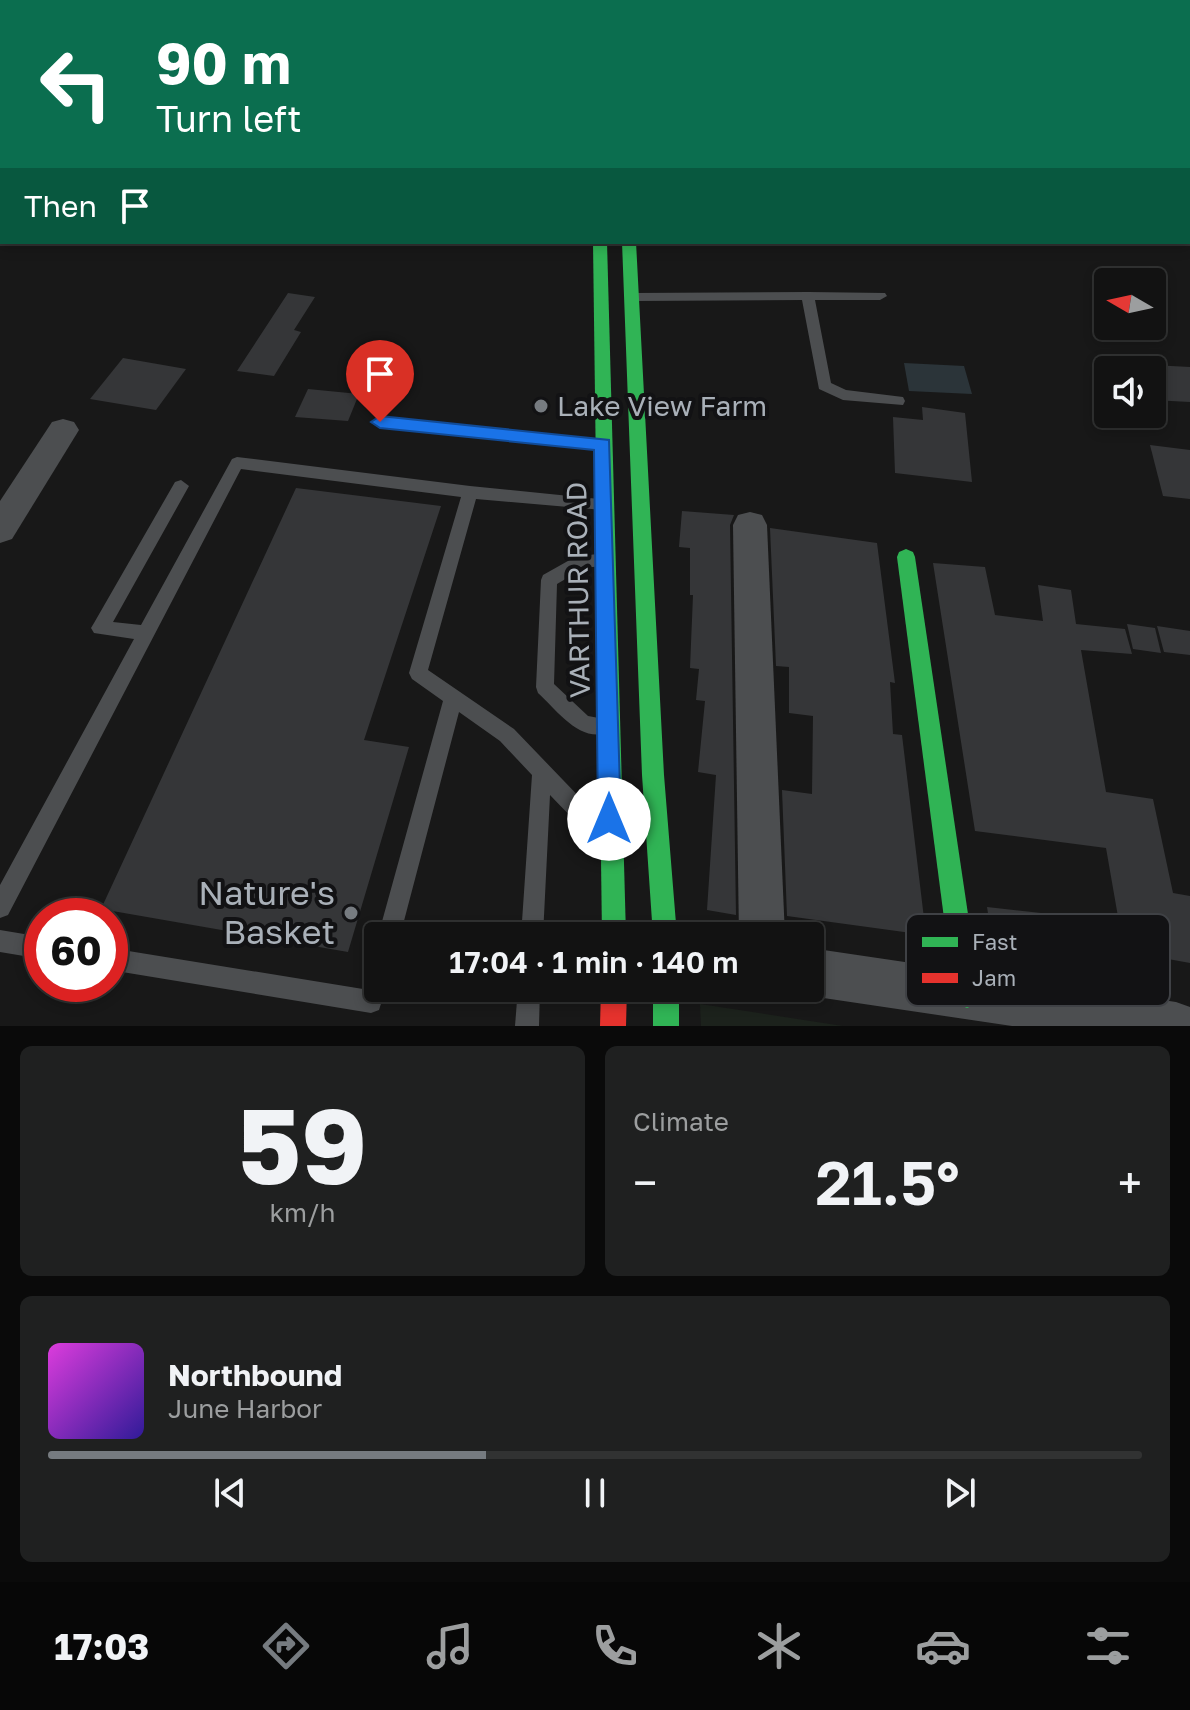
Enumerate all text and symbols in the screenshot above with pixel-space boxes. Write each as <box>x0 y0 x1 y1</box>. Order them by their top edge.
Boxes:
text: 90 m <box>156 29 291 96</box>
icon: left <box>24 32 128 136</box>
text: Turn left <box>156 97 302 140</box>
icon: arrive <box>113 184 157 228</box>
text: Then <box>24 188 97 224</box>
north arrow <box>1094 268 1166 340</box>
map controls <box>1094 268 1166 428</box>
pin <box>346 340 414 422</box>
icon: arrive <box>358 352 402 396</box>
button: sound <box>1094 356 1166 428</box>
place label: Lake View Farm <box>557 389 767 422</box>
marker: Lake View Farm <box>532 397 550 415</box>
street label: VARTHUR ROAD <box>559 482 596 699</box>
position arrow <box>567 777 651 861</box>
place label: Nature's Basket <box>198 872 335 951</box>
speed limit sign: 60 <box>24 898 128 1002</box>
marker: Nature's Basket <box>342 904 360 922</box>
legend <box>906 914 1170 1006</box>
text: Fast <box>972 928 1018 955</box>
text: 17:04 · 1 min · 140 m <box>449 944 739 980</box>
text: Jam <box>972 964 1016 991</box>
text: 59 <box>238 1082 367 1207</box>
text: Climate <box>633 1106 729 1137</box>
text: 21.5° <box>815 1146 960 1218</box>
text: − <box>633 1156 657 1209</box>
text: + <box>1118 1156 1142 1209</box>
text: km/h <box>269 1197 336 1228</box>
text: Northbound <box>168 1357 342 1393</box>
text: June Harbor <box>168 1393 322 1424</box>
icon: previous <box>208 1471 252 1515</box>
icon: pause <box>573 1471 617 1515</box>
icon: next <box>938 1471 982 1515</box>
icon: directions <box>258 1618 314 1674</box>
icon: music <box>422 1618 478 1674</box>
icon: phone <box>587 1618 643 1674</box>
icon: climate <box>751 1618 807 1674</box>
icon: car <box>915 1618 971 1674</box>
icon: filters <box>1080 1618 1136 1674</box>
text: 17:03 <box>54 1625 149 1668</box>

